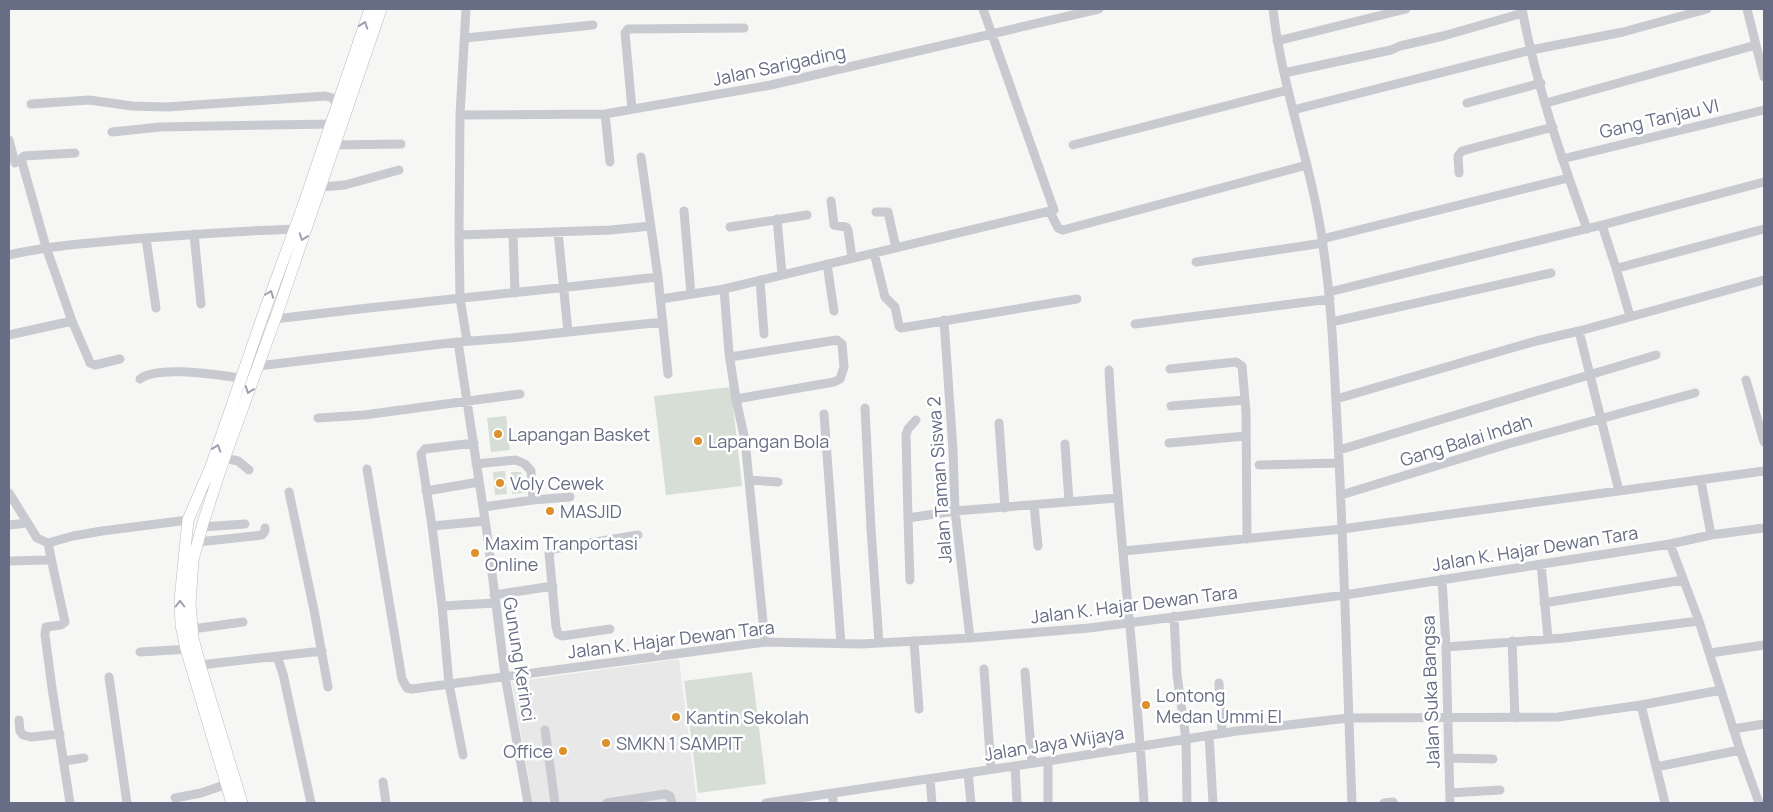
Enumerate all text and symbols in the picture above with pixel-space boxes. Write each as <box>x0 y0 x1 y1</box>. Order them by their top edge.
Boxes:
one-way arrow <box>359 22 369 30</box>
street label: Jalan Sarigading <box>710 39 848 91</box>
street label: Gang Tanjau VI <box>1597 93 1721 143</box>
one-way arrow <box>298 232 308 241</box>
one-way arrow <box>265 291 275 299</box>
one-way arrow <box>245 386 255 394</box>
street label: Jalan Taman Siswa 2 <box>921 396 957 564</box>
street label: Gang Balai Indah <box>1397 409 1535 471</box>
place label: Lapangan Basket <box>508 422 650 446</box>
marker: Lapangan Basket <box>492 428 504 440</box>
place label: Lapangan Bola <box>708 429 829 453</box>
marker: Lapangan Bola <box>692 435 704 447</box>
one-way arrow <box>211 444 221 452</box>
place label: Voly Cewek <box>510 471 605 495</box>
marker: Voly Cewek <box>494 477 506 489</box>
place label: MASJID <box>560 499 622 523</box>
marker: MASJID <box>544 505 556 517</box>
street label: Jalan K. Hajar Dewan Tara <box>1430 520 1640 576</box>
place label: Maxim Tranportasi Online <box>485 531 638 576</box>
marker: Maxim Tranportasi Online <box>469 547 481 559</box>
street label: Jalan K. Hajar Dewan Tara <box>1029 579 1239 629</box>
street label: Gunung Kerinci <box>498 595 542 723</box>
one-way arrow <box>175 600 185 608</box>
street label: Jalan K. Hajar Dewan Tara <box>566 614 776 664</box>
street label: Jalan Suka Bangsa <box>1415 615 1445 769</box>
place label: Lontong Medan Ummi El <box>1156 683 1282 728</box>
marker: Lontong Medan Ummi El <box>1140 699 1152 711</box>
place label: Kantin Sekolah <box>686 705 809 729</box>
marker: Kantin Sekolah <box>670 711 682 723</box>
street label: Jalan Jaya Wijaya <box>982 720 1126 766</box>
place label: SMKN 1 SAMPIT <box>616 731 743 755</box>
marker: SMKN 1 SAMPIT <box>600 737 612 749</box>
place label: Office <box>503 739 553 763</box>
marker: Office <box>557 745 569 757</box>

